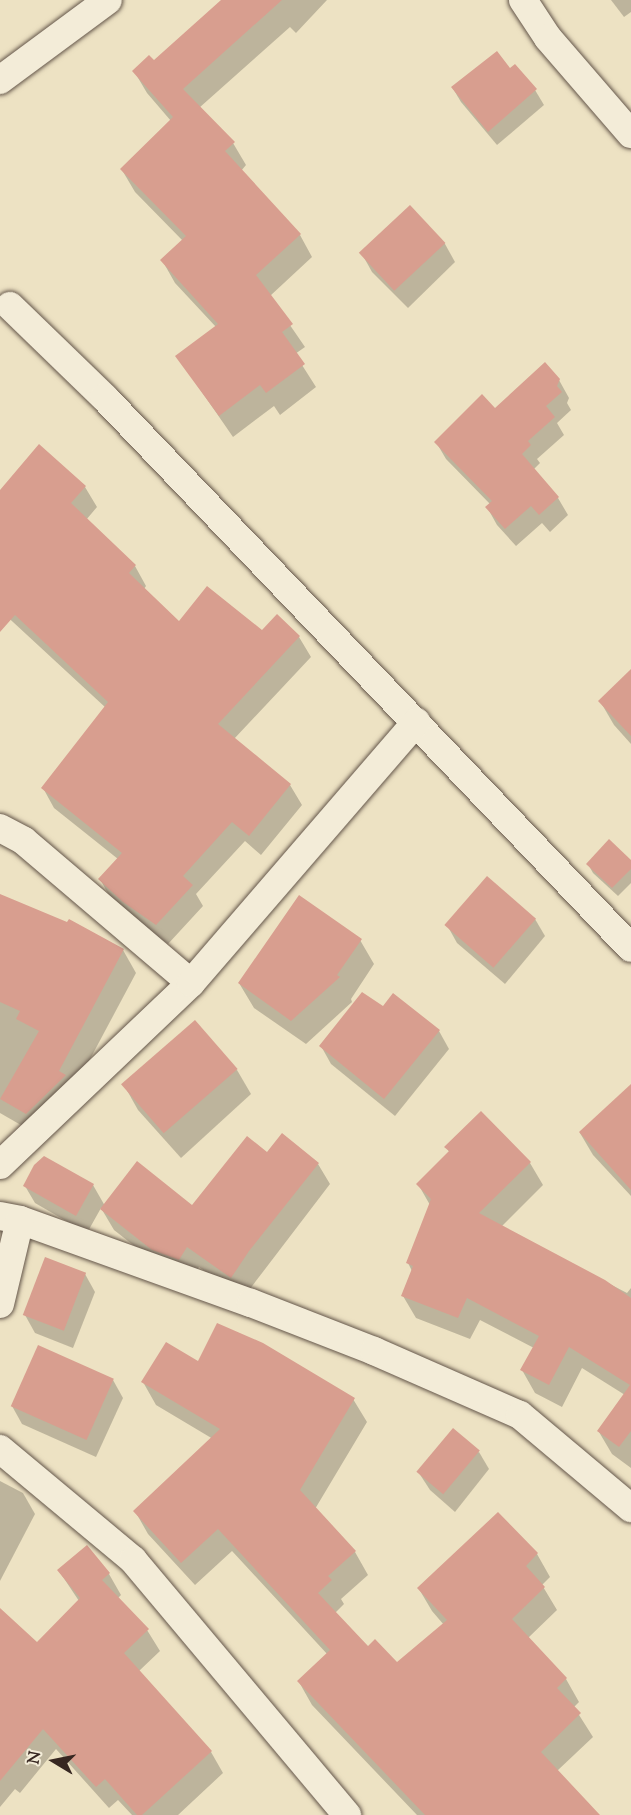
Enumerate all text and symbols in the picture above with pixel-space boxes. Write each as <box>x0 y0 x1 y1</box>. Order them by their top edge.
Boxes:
north arrow <box>24 1731 84 1791</box>
text: N <box>23 1749 48 1766</box>

